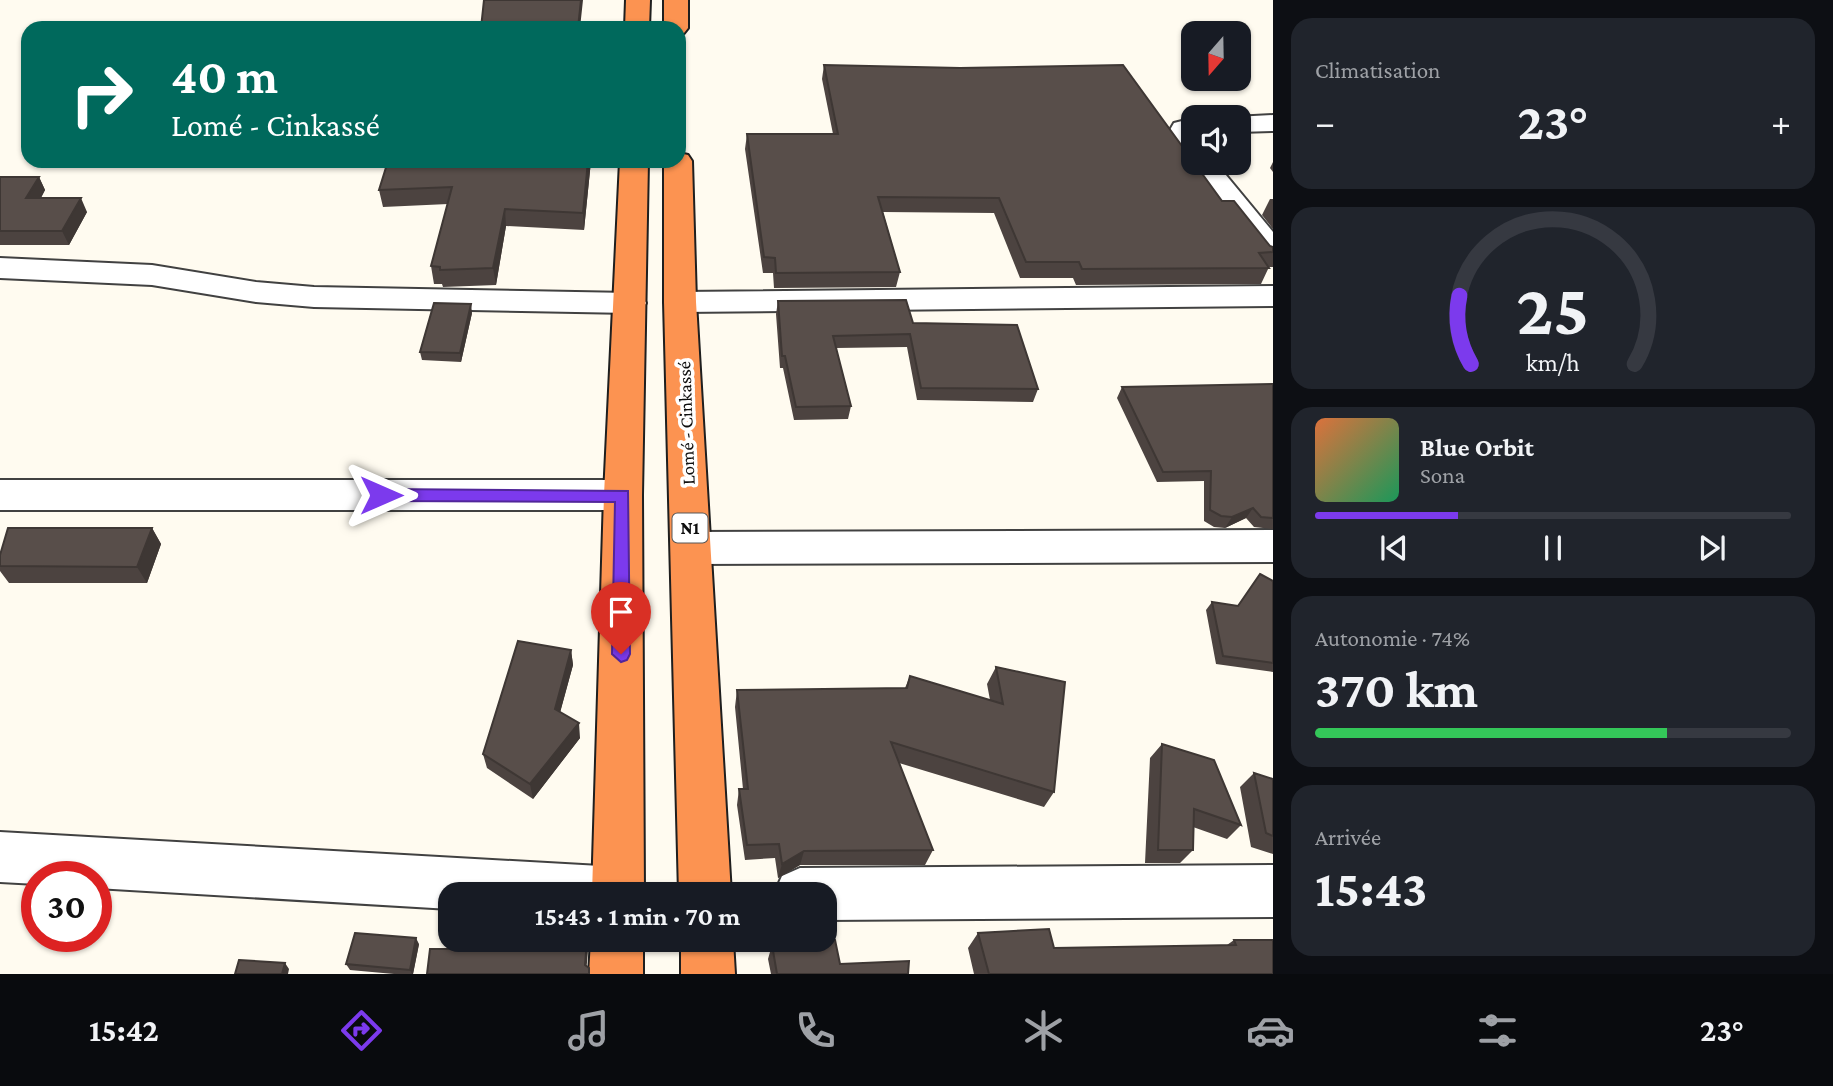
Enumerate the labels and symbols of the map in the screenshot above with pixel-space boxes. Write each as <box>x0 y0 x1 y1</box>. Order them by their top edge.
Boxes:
north arrow <box>1181 21 1251 91</box>
street label: Lomé - Cinkassé <box>673 361 699 485</box>
position arrow <box>344 458 418 532</box>
road number: N1 <box>672 514 708 542</box>
pin <box>591 582 651 654</box>
speed limit sign: 30 <box>21 861 112 952</box>

